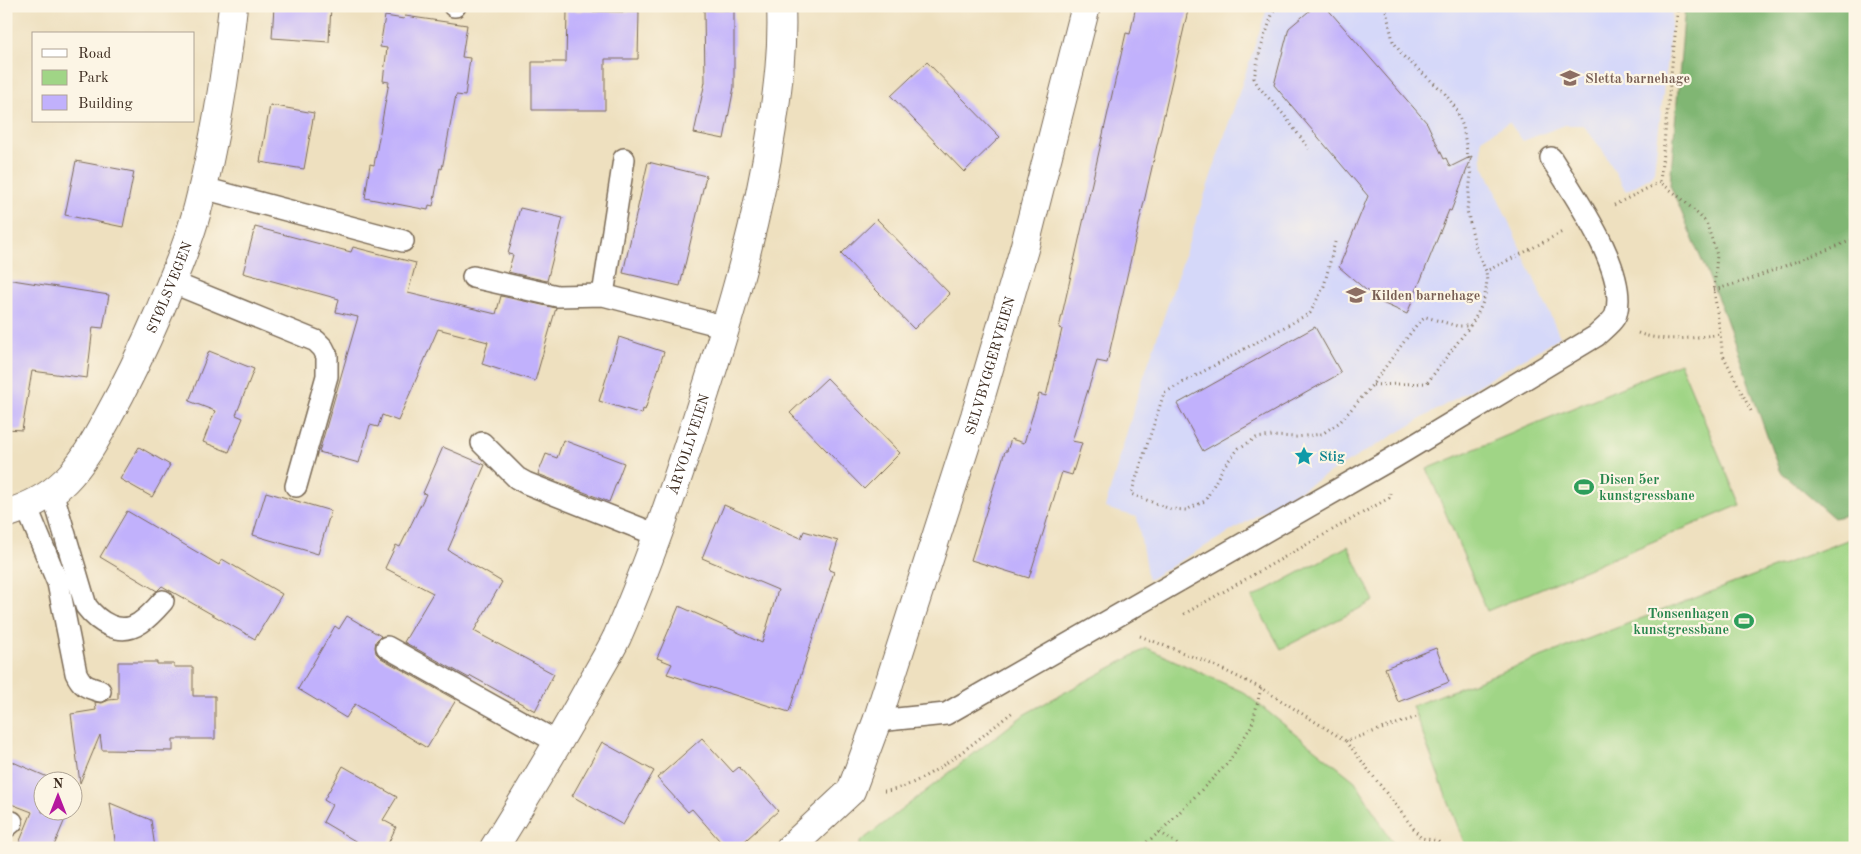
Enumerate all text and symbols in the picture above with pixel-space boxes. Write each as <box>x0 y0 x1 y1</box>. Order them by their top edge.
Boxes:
legend <box>32 32 195 122</box>
text: Road <box>78 47 112 62</box>
school or university icon: Sletta barnehage <box>1559 67 1581 89</box>
text: Park <box>78 71 109 86</box>
place label: Sletta barnehage <box>1585 72 1690 86</box>
text: Building <box>78 97 133 112</box>
street label: STØLSVEGEN <box>145 240 195 336</box>
school or university icon: Kilden barnehage <box>1345 284 1367 306</box>
place label: Kilden barnehage <box>1371 289 1480 303</box>
street label: SELVBYGGERVEIEN <box>963 295 1018 437</box>
street label: ÅRVOLLVEIEN <box>663 392 712 497</box>
place icon: Stig <box>1293 445 1315 467</box>
place label: Stig <box>1319 450 1345 464</box>
place label: Disen 5er kunstgressbane <box>1599 473 1695 503</box>
sports icon: Disen 5er kunstgressbane <box>1573 476 1595 498</box>
place label: Tonsenhagen kunstgressbane <box>1633 607 1729 637</box>
sports icon: Tonsenhagen kunstgressbane <box>1733 610 1755 632</box>
north arrow <box>32 772 82 822</box>
text: N <box>53 777 64 791</box>

